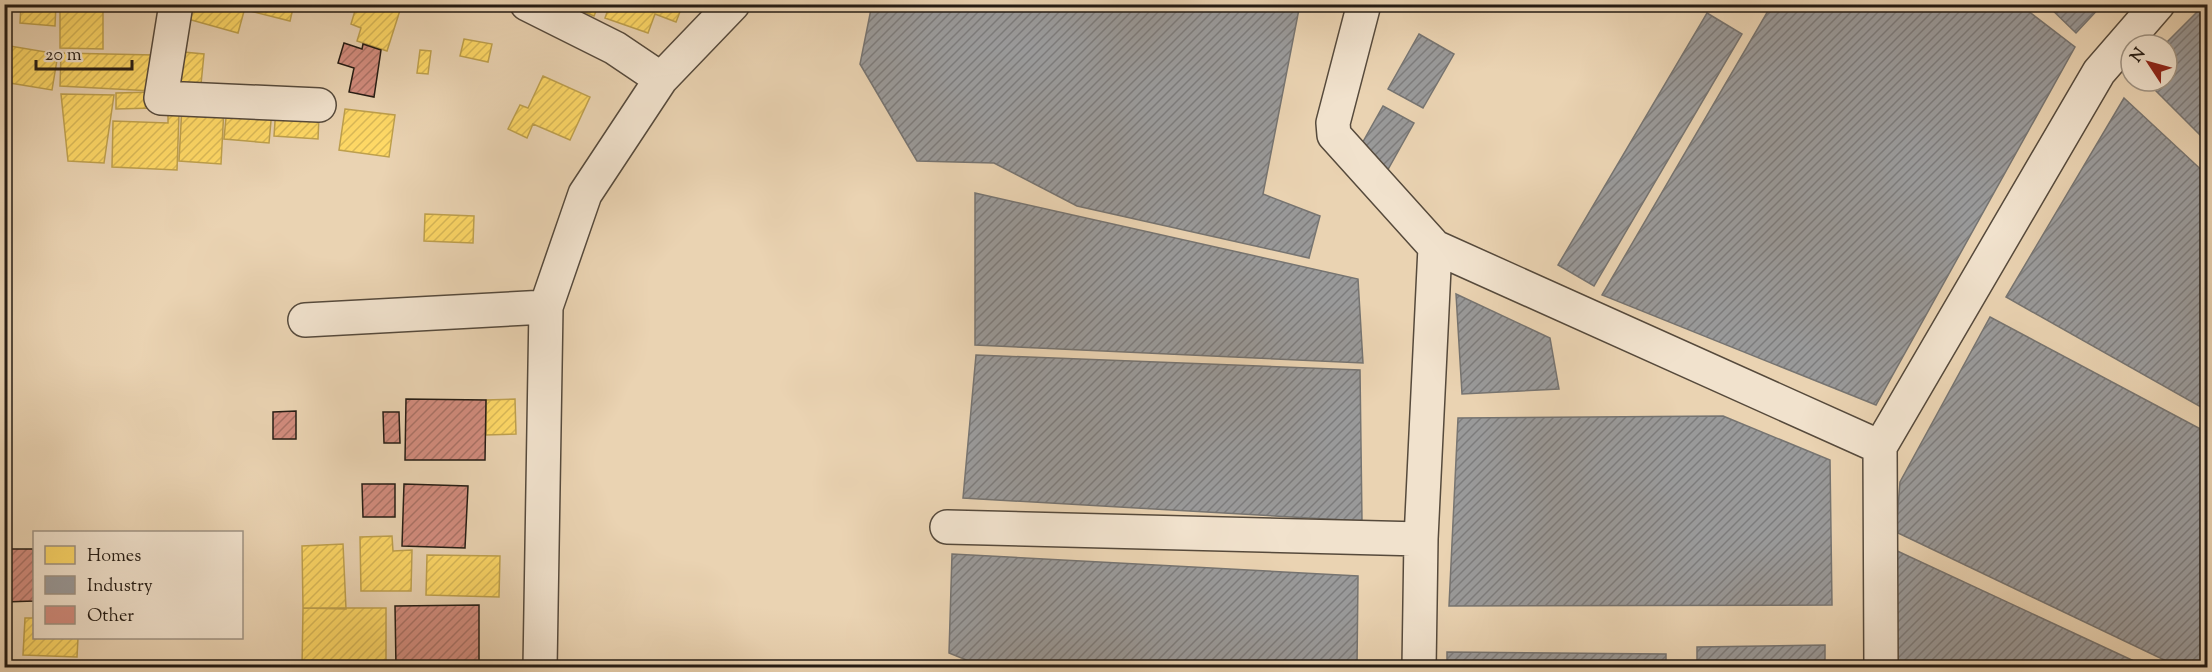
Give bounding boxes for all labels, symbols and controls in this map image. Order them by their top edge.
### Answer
scale bar [36,33,132,71]
north arrow [2119,33,2179,93]
text: 20 m [45,43,82,69]
text: N [2126,44,2152,68]
legend [33,531,243,639]
text: Homes [87,544,141,570]
text: Industry [87,574,153,600]
text: Other [87,604,134,630]

